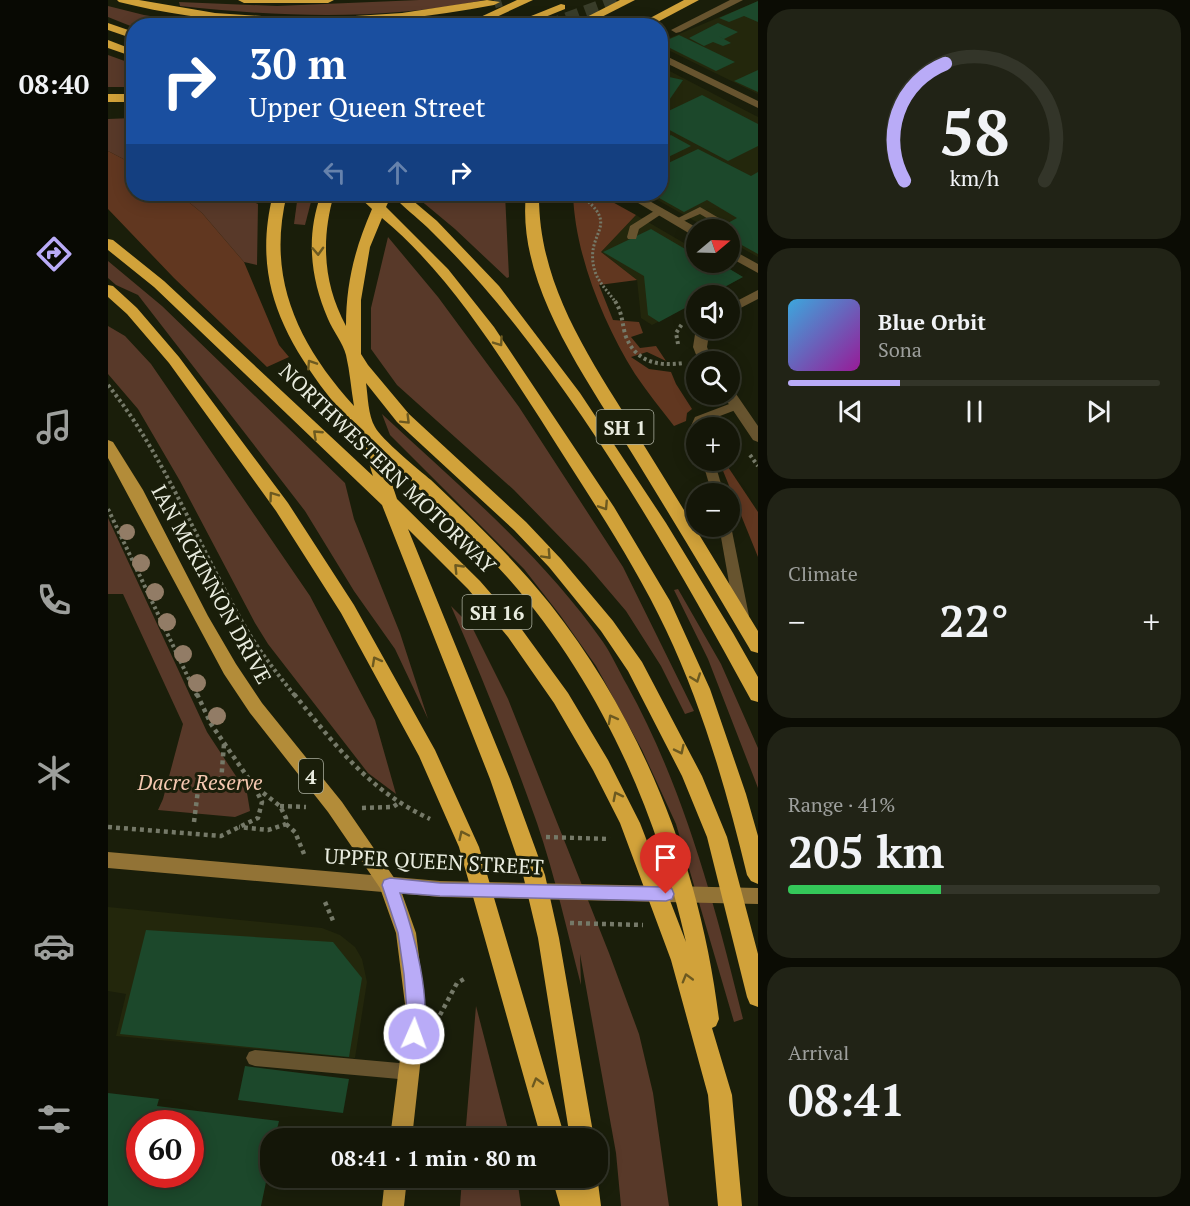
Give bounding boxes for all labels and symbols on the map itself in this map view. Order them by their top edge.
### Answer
north arrow [686,219,740,273]
one-way arrow [312,246,324,255]
one-way arrow [492,336,503,347]
street label: NORTHWESTERN MOTORWAY [274,357,503,579]
one-way arrow [307,360,318,371]
road number: SH 1 [596,410,654,444]
one-way arrow [398,413,409,424]
one-way arrow [313,430,323,441]
street label: IAN MCKINNON DRIVE [145,479,279,689]
one-way arrow [269,491,280,502]
one-way arrow [597,500,608,511]
one-way arrow [540,548,551,558]
one-way arrow [454,565,465,575]
road number: SH 16 [462,595,532,629]
one-way arrow [372,657,383,667]
one-way arrow [688,672,701,683]
one-way arrow [608,714,619,725]
one-way arrow [672,743,684,754]
road number: 4 [299,759,323,793]
park label: Dacre Reserve [136,768,263,796]
one-way arrow [612,792,624,803]
one-way arrow [459,831,471,842]
pin [640,832,691,894]
street label: UPPER QUEEN STREET [324,841,544,881]
one-way arrow [682,973,694,984]
position arrow [382,1002,446,1066]
one-way arrow [532,1077,544,1088]
speed limit sign: 60 [126,1110,204,1188]

